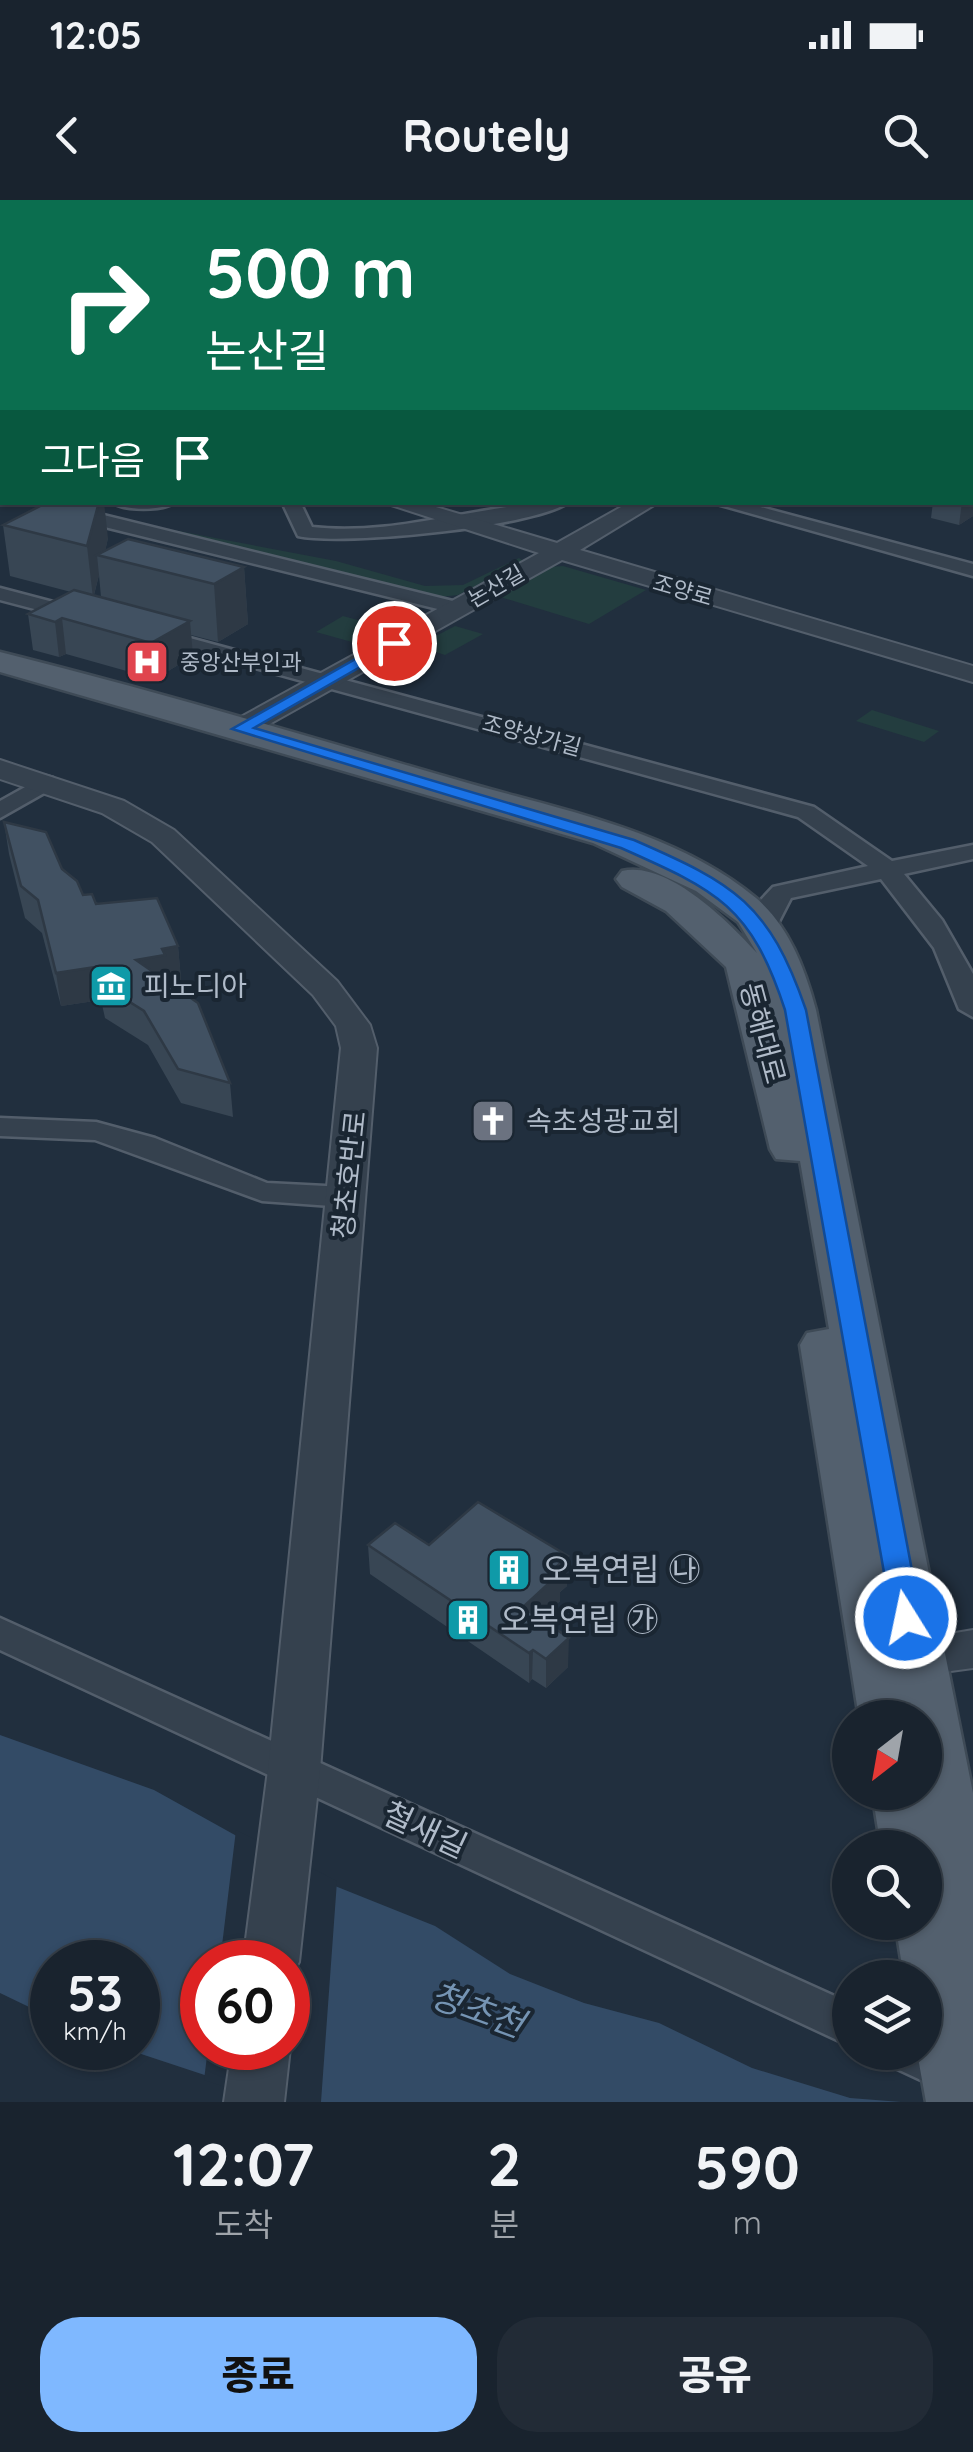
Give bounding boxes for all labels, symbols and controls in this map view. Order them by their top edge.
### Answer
text: 12:05 [50,11,142,59]
text: Routely [403,107,570,163]
icon: back [40,108,95,163]
icon: search [878,108,933,163]
text: 500 m [205,228,415,316]
icon: right [40,240,170,370]
text: 논산길 [205,322,329,378]
icon: arrive [165,430,220,485]
text: 그다음 [40,436,145,484]
street label: 논산길 [463,559,529,613]
street label: 조양로 [650,568,716,612]
pin [352,601,437,686]
icon: arrive [367,616,422,671]
hospital icon: 중앙산부인과 [124,639,170,685]
place label: 중앙산부인과 [180,648,301,676]
street label: 조양상가길 [479,708,585,762]
museum icon: 피노디아 [88,963,134,1009]
place label: 피노디아 [144,968,247,1003]
street label: 동해대로 [733,979,794,1087]
church icon: 속초성광교회 [470,1098,516,1144]
place label: 속초성광교회 [526,1103,681,1138]
street label: 청초호반로 [324,1109,373,1241]
building icon: 오복연립 ㉯ [486,1547,532,1593]
place label: 오복연립 ㉯ [542,1549,701,1589]
position arrow [854,1566,958,1670]
building icon: 오복연립 ㉮ [445,1597,491,1643]
place label: 오복연립 ㉮ [500,1599,659,1639]
north arrow [832,1700,942,1810]
map controls [832,1700,942,2070]
street label: 철새길 [377,1792,474,1866]
button: search [832,1830,942,1940]
speed limit sign: 60 [180,1940,310,2070]
button: layers [832,1960,942,2070]
text: 53 [67,1961,123,2024]
water label: 청초천 [424,1972,534,2048]
text: km/h [63,2015,127,2046]
text: 12:07 [173,2126,314,2201]
text: 2 [487,2126,521,2201]
text: 590 [694,2129,800,2204]
text: m [733,2202,762,2242]
text: 도착 [214,2204,273,2244]
text: 분 [490,2204,519,2244]
button: 종료 [40,2317,477,2432]
button: 공유 [497,2317,933,2432]

